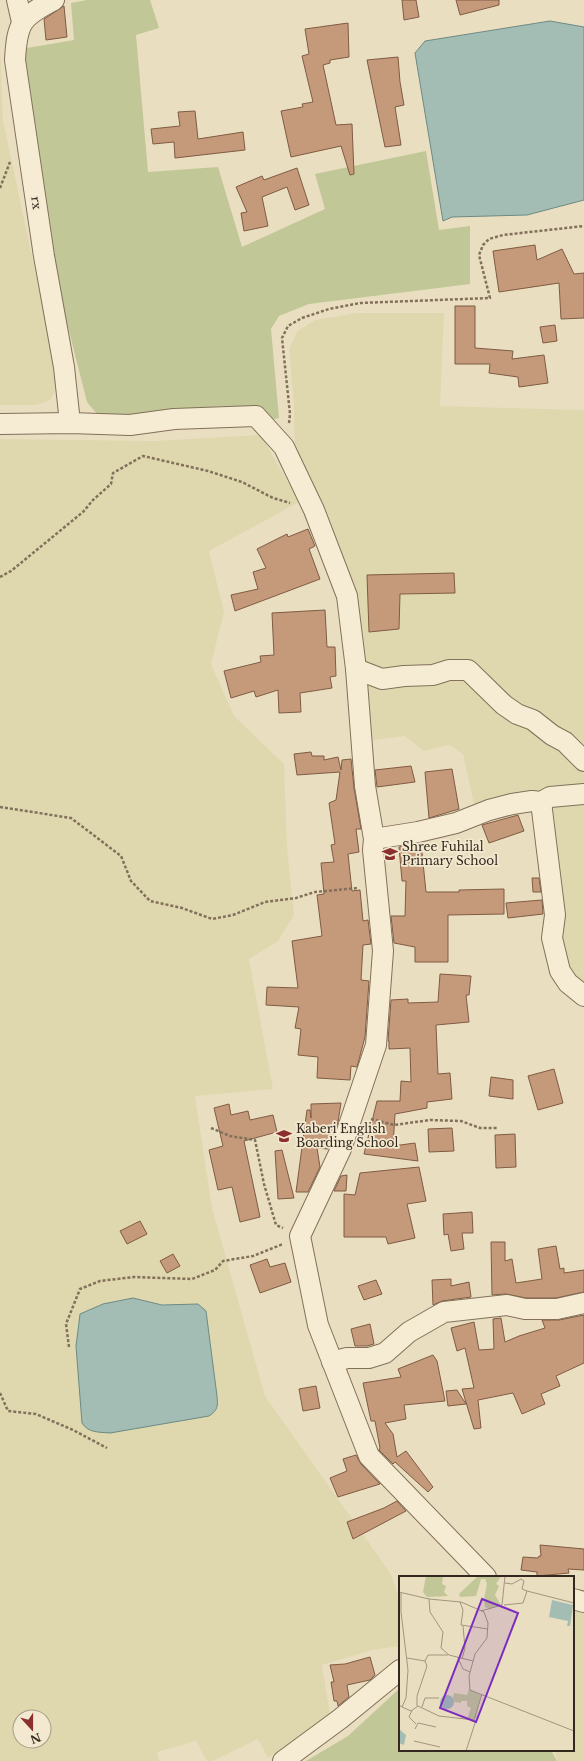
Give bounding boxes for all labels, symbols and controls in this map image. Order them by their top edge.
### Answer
street label: rx [28,195,45,211]
place label: Shree Fuhilal Primary School [402,839,498,868]
school or university icon: Shree Fuhilal Primary School [381,845,399,863]
place label: Kaberi English Boarding School [296,1121,398,1150]
school or university icon: Kaberi English Boarding School [275,1127,293,1145]
inset map [399,1576,574,1751]
north arrow [12,1709,52,1749]
text: N [28,1730,43,1747]

